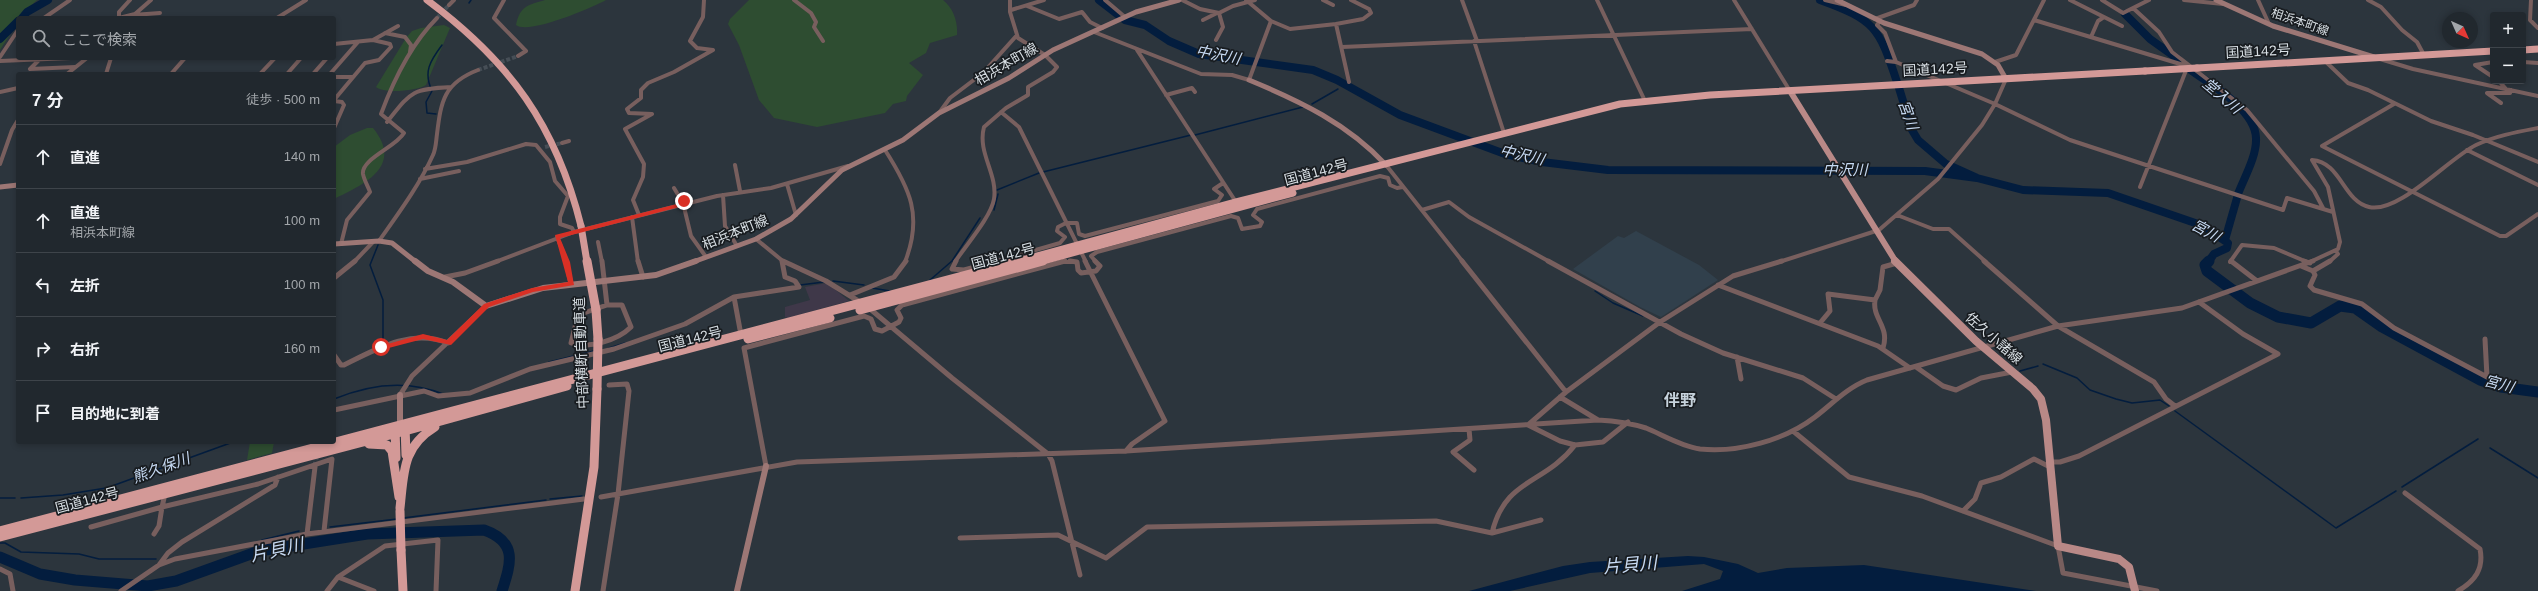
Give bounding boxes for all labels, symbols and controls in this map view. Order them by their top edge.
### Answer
street label: 相浜本町線 [2269,6,2331,38]
north arrow [2442,12,2478,48]
map controls [2490,12,2526,84]
button: + [2490,12,2526,48]
search box [16,16,336,60]
icon: search [30,27,52,49]
text: ここで検索 [62,31,137,48]
street label: 相浜本町線 [972,40,1040,88]
street label: 国道142号 [2225,41,2291,61]
water label: 中沢川 [1194,42,1244,68]
button: − [2490,48,2526,84]
street label: 国道142号 [1902,59,1968,79]
water label: 堂入川 [2200,75,2247,118]
text: 7 分 [32,91,63,110]
text: 徒歩 · 500 m [246,92,320,107]
water label: 宮川 [1895,98,1922,134]
water label: 中沢川 [1498,141,1548,168]
icon: ahead [32,146,54,168]
text: 直進 [70,149,100,166]
text: 140 m [284,149,320,164]
street label: 国道142号 [1282,156,1350,188]
water label: 中沢川 [1822,161,1869,178]
route end [675,192,693,210]
text: 直進 [70,204,100,221]
icon: ahead [32,210,54,232]
street label: 相浜本町線 [700,211,770,253]
text: 100 m [284,213,320,228]
water label: 宮川 [2189,216,2225,246]
text: 相浜本町線 [70,225,135,240]
street label: 国道142号 [969,240,1037,272]
icon: left [32,274,54,296]
text: 左折 [70,277,100,294]
text: 100 m [284,277,320,292]
street label: 中部横断自動車道 [571,297,591,409]
street label: 佐久小諸線 [1962,309,2026,367]
street label: 国道142号 [656,323,724,355]
icon: right [32,338,54,360]
route start [372,338,390,356]
text: 右折 [70,341,100,358]
text: 160 m [284,341,320,356]
water label: 宮川 [2482,371,2518,396]
district label: 伴野 [1663,391,1696,409]
icon: arrive [32,402,54,424]
text: 目的地に到着 [70,405,160,422]
water label: 熊久保川 [130,449,194,486]
street label: 国道142号 [53,484,121,516]
water label: 片貝川 [249,534,307,565]
water label: 片貝川 [1602,553,1660,577]

